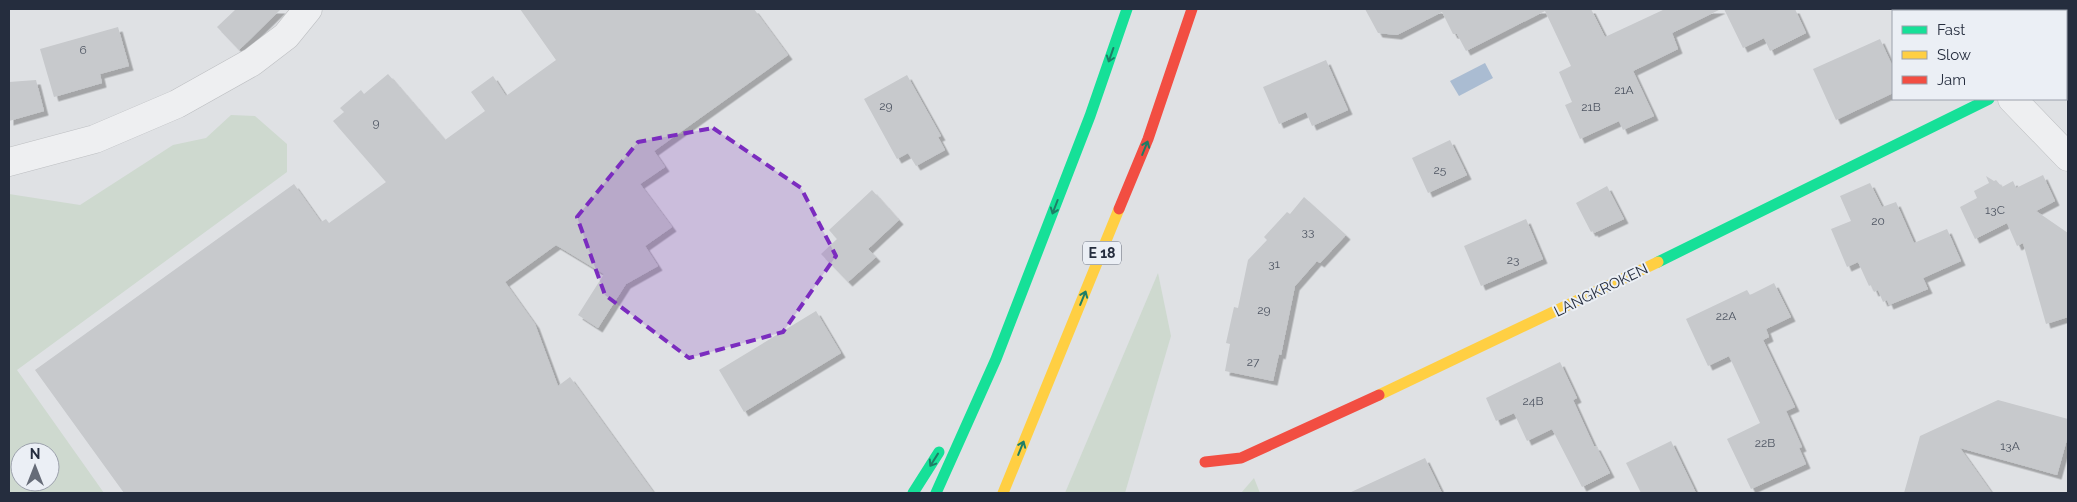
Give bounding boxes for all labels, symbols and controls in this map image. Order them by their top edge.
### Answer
legend [1892,10,2067,100]
text: Fast [1937,21,1965,39]
house number: 6 [79,43,87,57]
text: Slow [1937,46,1971,64]
one-way arrow [1106,47,1115,62]
text: Jam [1937,71,1966,89]
house number: 21A [1614,83,1634,97]
house number: 29 [879,99,893,113]
house number: 21B [1581,100,1601,114]
house number: 9 [372,116,380,130]
one-way arrow [1141,140,1150,156]
house number: 25 [1434,163,1447,177]
one-way arrow [1050,199,1059,214]
house number: 13C [1985,203,2005,217]
house number: 20 [1871,214,1885,228]
house number: 33 [1302,225,1314,239]
road number: E 18 [1083,242,1121,264]
house number: 23 [1507,253,1519,267]
house number: 31 [1268,257,1280,271]
street label: LANGKROKEN [1551,259,1651,321]
one-way arrow [1079,291,1088,306]
house number: 29 [1257,303,1271,317]
house number: 22A [1716,309,1736,323]
house number: 27 [1247,355,1260,369]
house number: 24B [1523,394,1543,408]
house number: 22B [1755,436,1775,450]
house number: 13A [2000,439,2020,453]
one-way arrow [1017,441,1027,456]
north arrow [10,442,60,492]
text: N [30,446,40,462]
one-way arrow [928,453,939,467]

